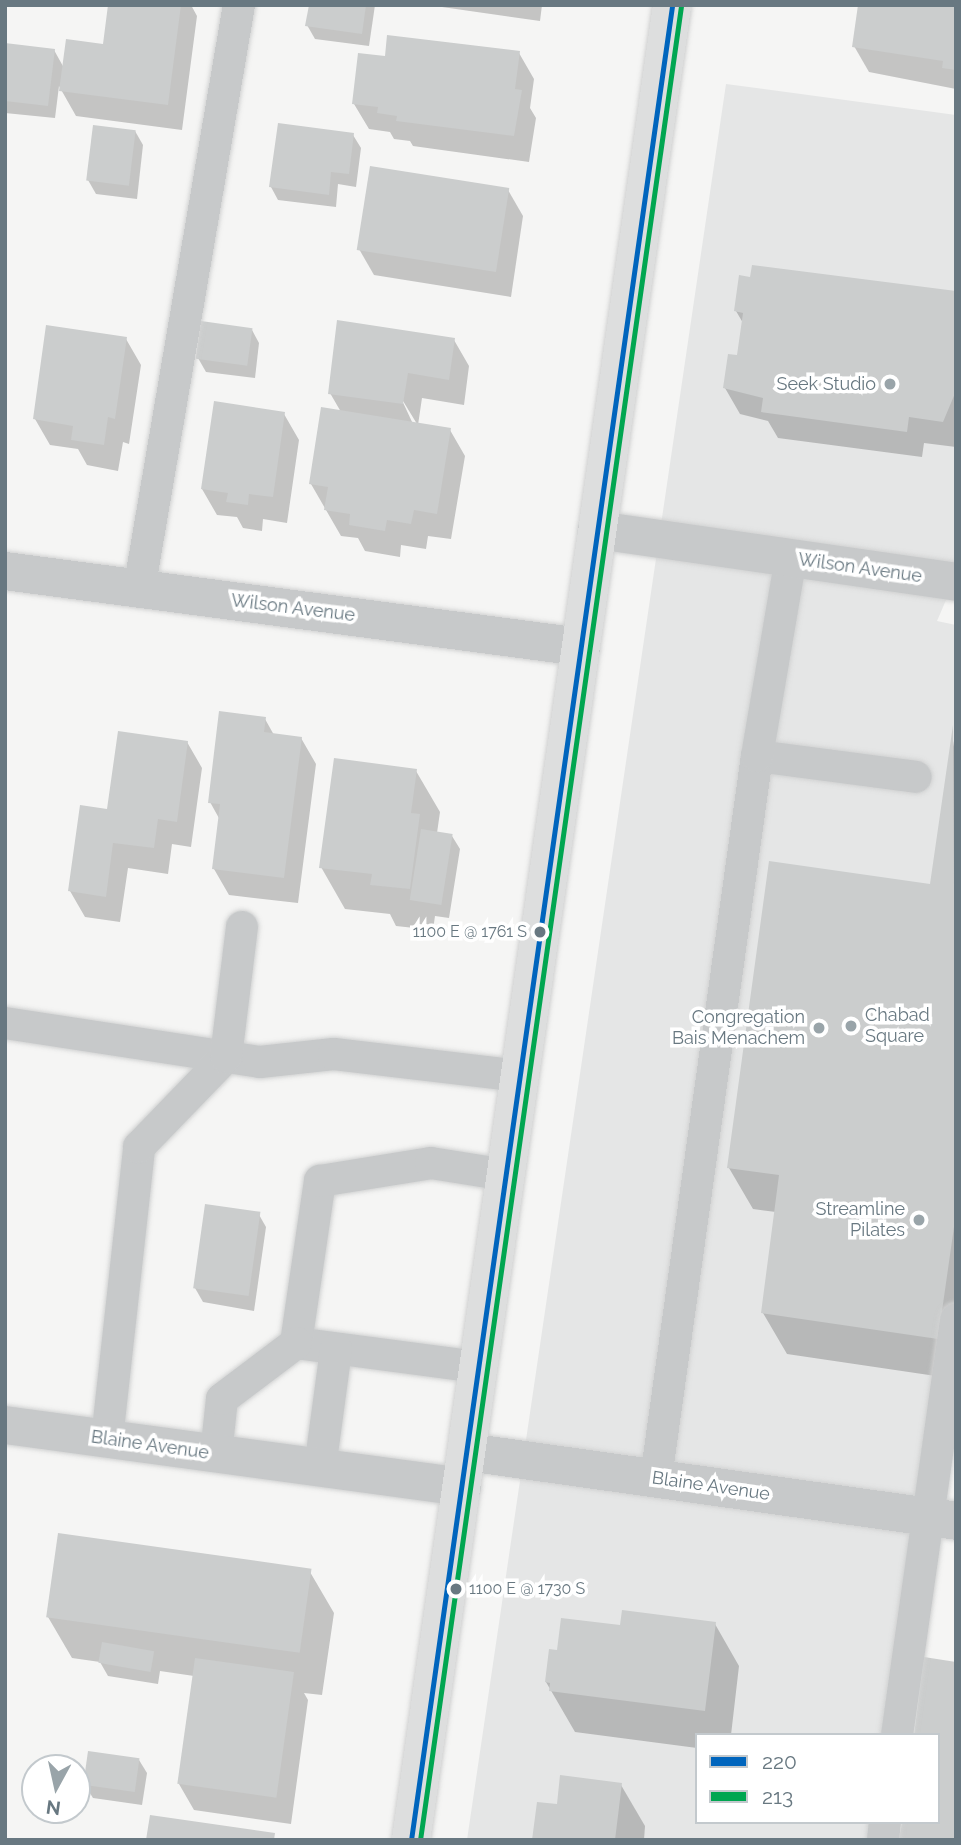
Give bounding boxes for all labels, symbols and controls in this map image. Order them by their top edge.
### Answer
place label: Seek Studio [776,373,876,395]
marker: Seek Studio [882,376,898,392]
street label: Wilson Avenue [796,549,924,587]
street label: Wilson Avenue [230,590,356,626]
place label: 1100 E @ 1761 S [413,922,527,942]
marker: 1100 E @ 1761 S [533,925,547,939]
place label: Chabad Square [865,1005,930,1048]
place label: Congregation Bais Menachem [672,1007,805,1050]
marker: Chabad Square [843,1018,859,1034]
marker: Congregation Bais Menachem [811,1020,827,1036]
place label: Streamline Pilates [815,1199,905,1242]
marker: Streamline Pilates [911,1212,927,1228]
street label: Blaine Avenue [89,1426,211,1464]
street label: Blaine Avenue [650,1467,772,1505]
place label: 1100 E @ 1730 S [469,1579,585,1599]
marker: 1100 E @ 1730 S [449,1582,463,1596]
legend [695,1733,940,1824]
text: 220 [762,1749,797,1774]
north arrow [21,1754,91,1824]
text: 213 [762,1784,793,1809]
text: N [45,1796,62,1820]

